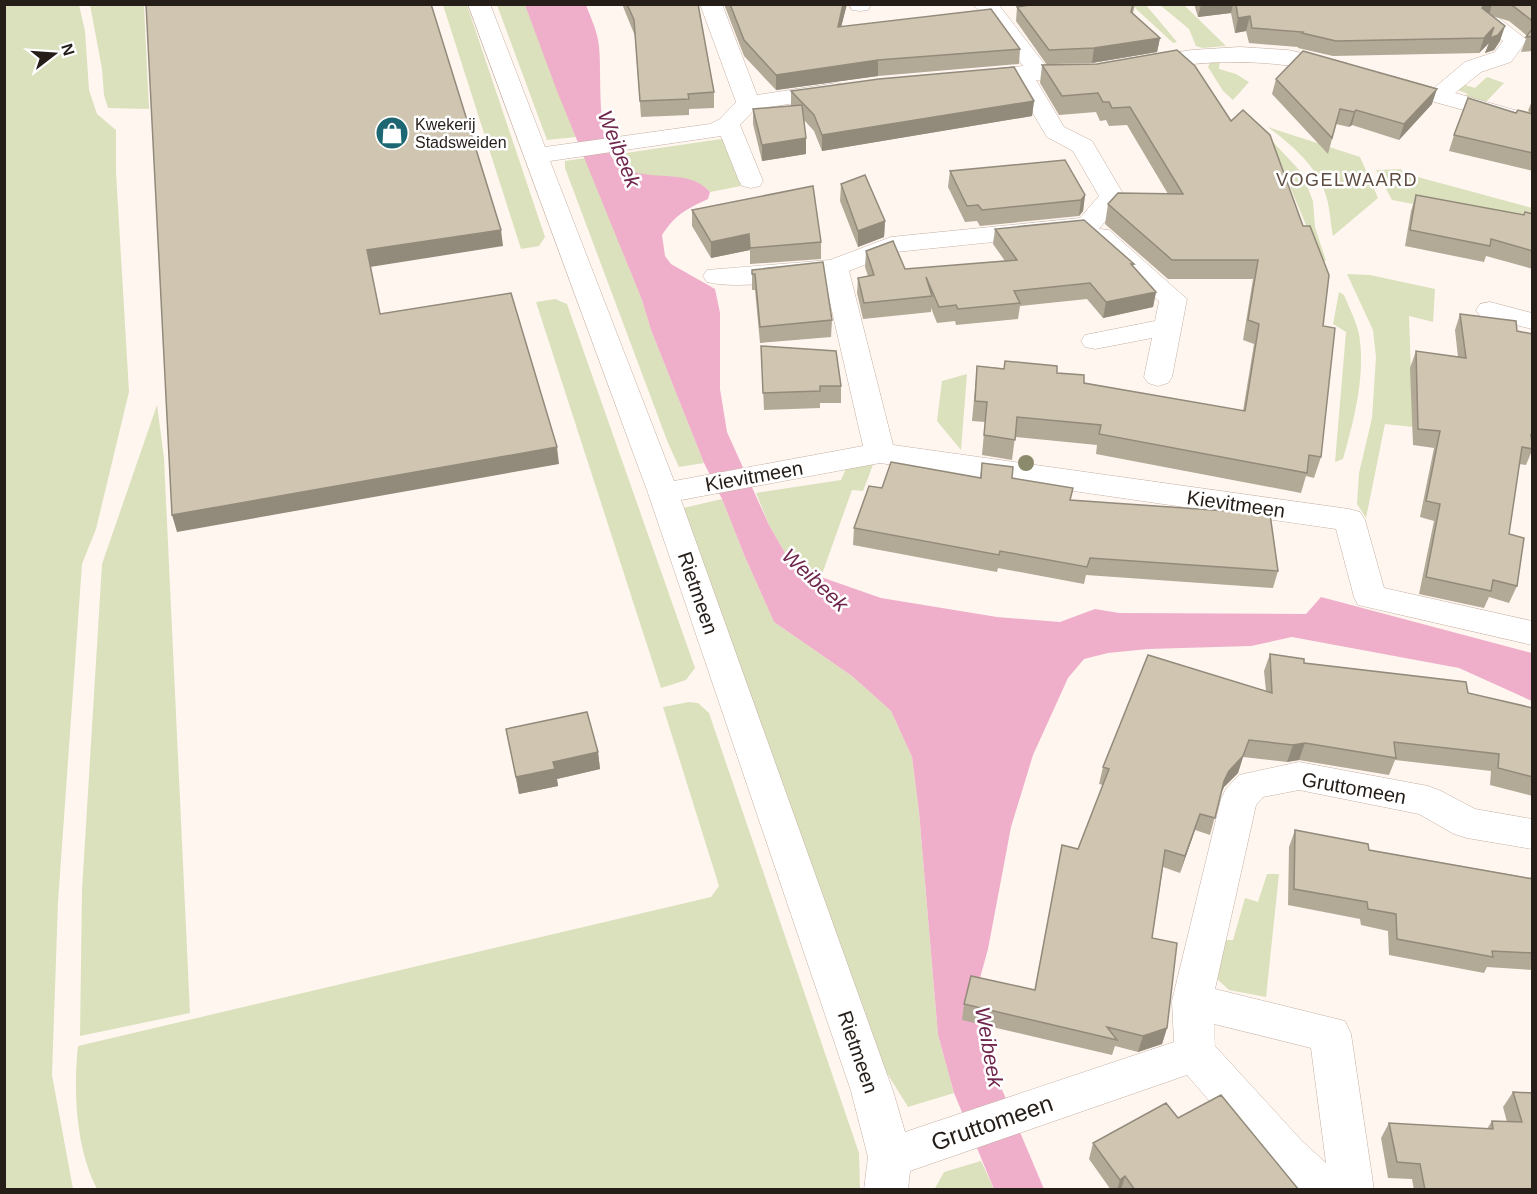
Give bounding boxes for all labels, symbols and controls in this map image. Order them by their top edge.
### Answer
north arrow [24,24,84,84]
text: N [58,42,78,58]
water label: Weibeek [594,107,646,192]
shop icon: Kwekerij Stadsweiden [374,115,410,151]
place label: Kwekerij Stadsweiden [415,116,507,151]
district label: VOGELWAARD [1276,170,1418,190]
street label: Kievitmeen [703,457,805,495]
street label: Kievitmeen [1185,486,1287,522]
water label: Weibeek [778,543,854,617]
street label: Rietmeen [674,549,722,637]
street label: Gruttomeen [1300,768,1408,808]
water label: Weibeek [971,1005,1008,1090]
street label: Rietmeen [834,1008,882,1096]
street label: Gruttomeen [928,1089,1056,1156]

